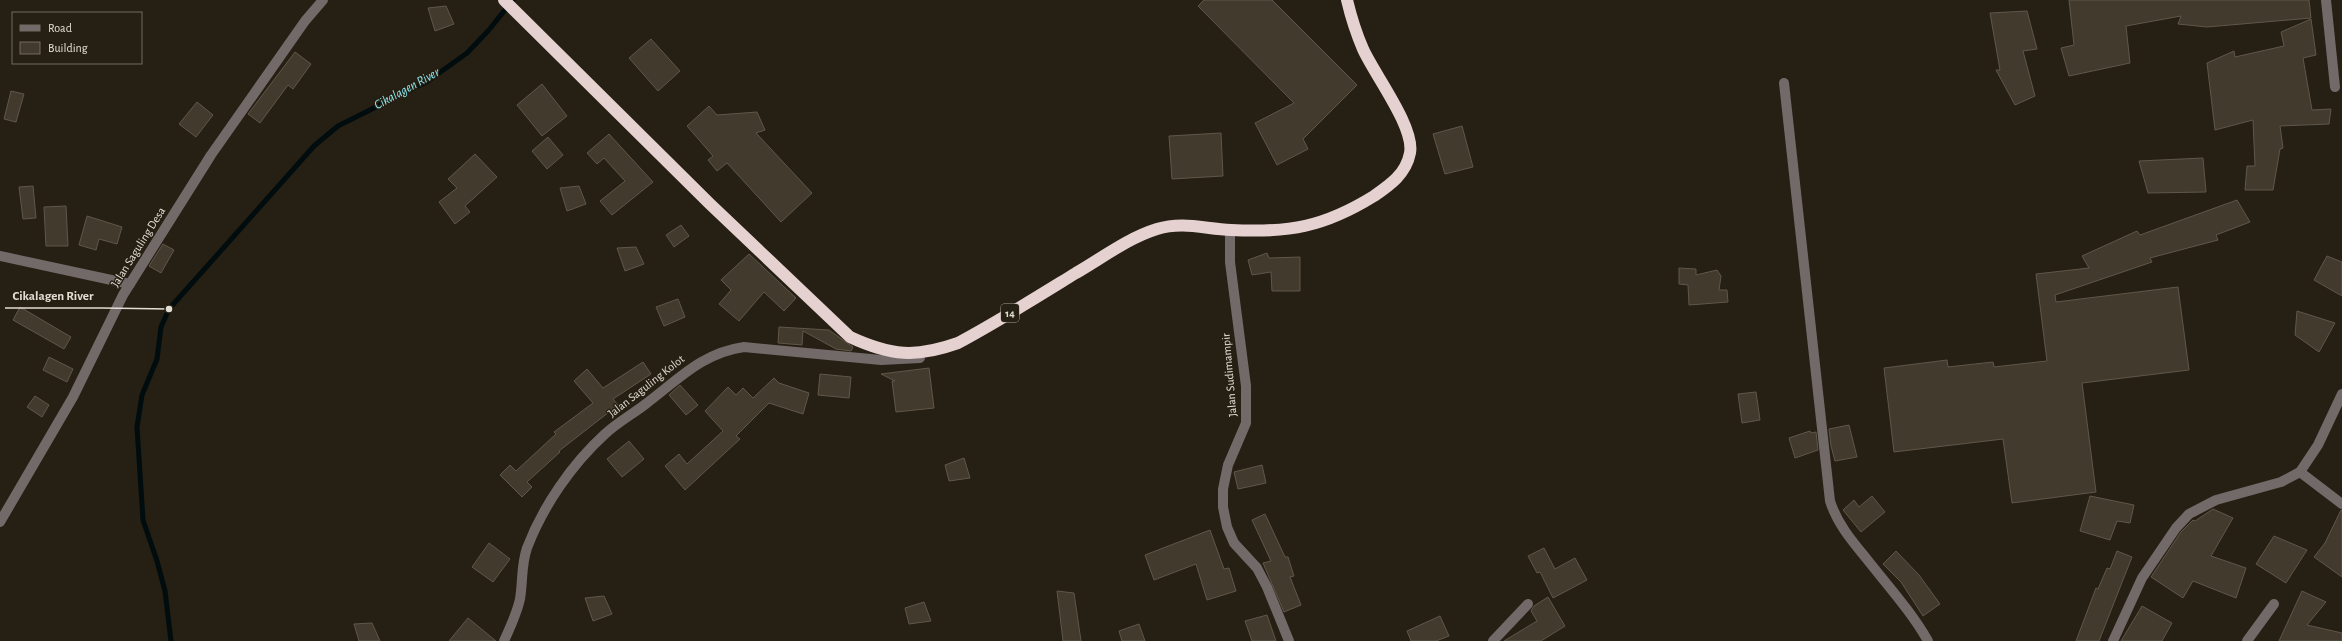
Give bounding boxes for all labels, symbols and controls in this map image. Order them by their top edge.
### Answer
legend [12,12,142,64]
text: Road [48,22,72,34]
text: Building [48,42,88,54]
water label: Cikalagen River [372,65,442,112]
street label: Jalan Saguling Desa [109,205,168,289]
callout: Cikalagen River [5,283,102,308]
text: Cikalagen River [12,290,94,303]
road number: 14 [1001,304,1019,322]
street label: Jalan Sudimampir [1219,333,1239,417]
street label: Jalan Saguling Kolot [606,352,687,419]

